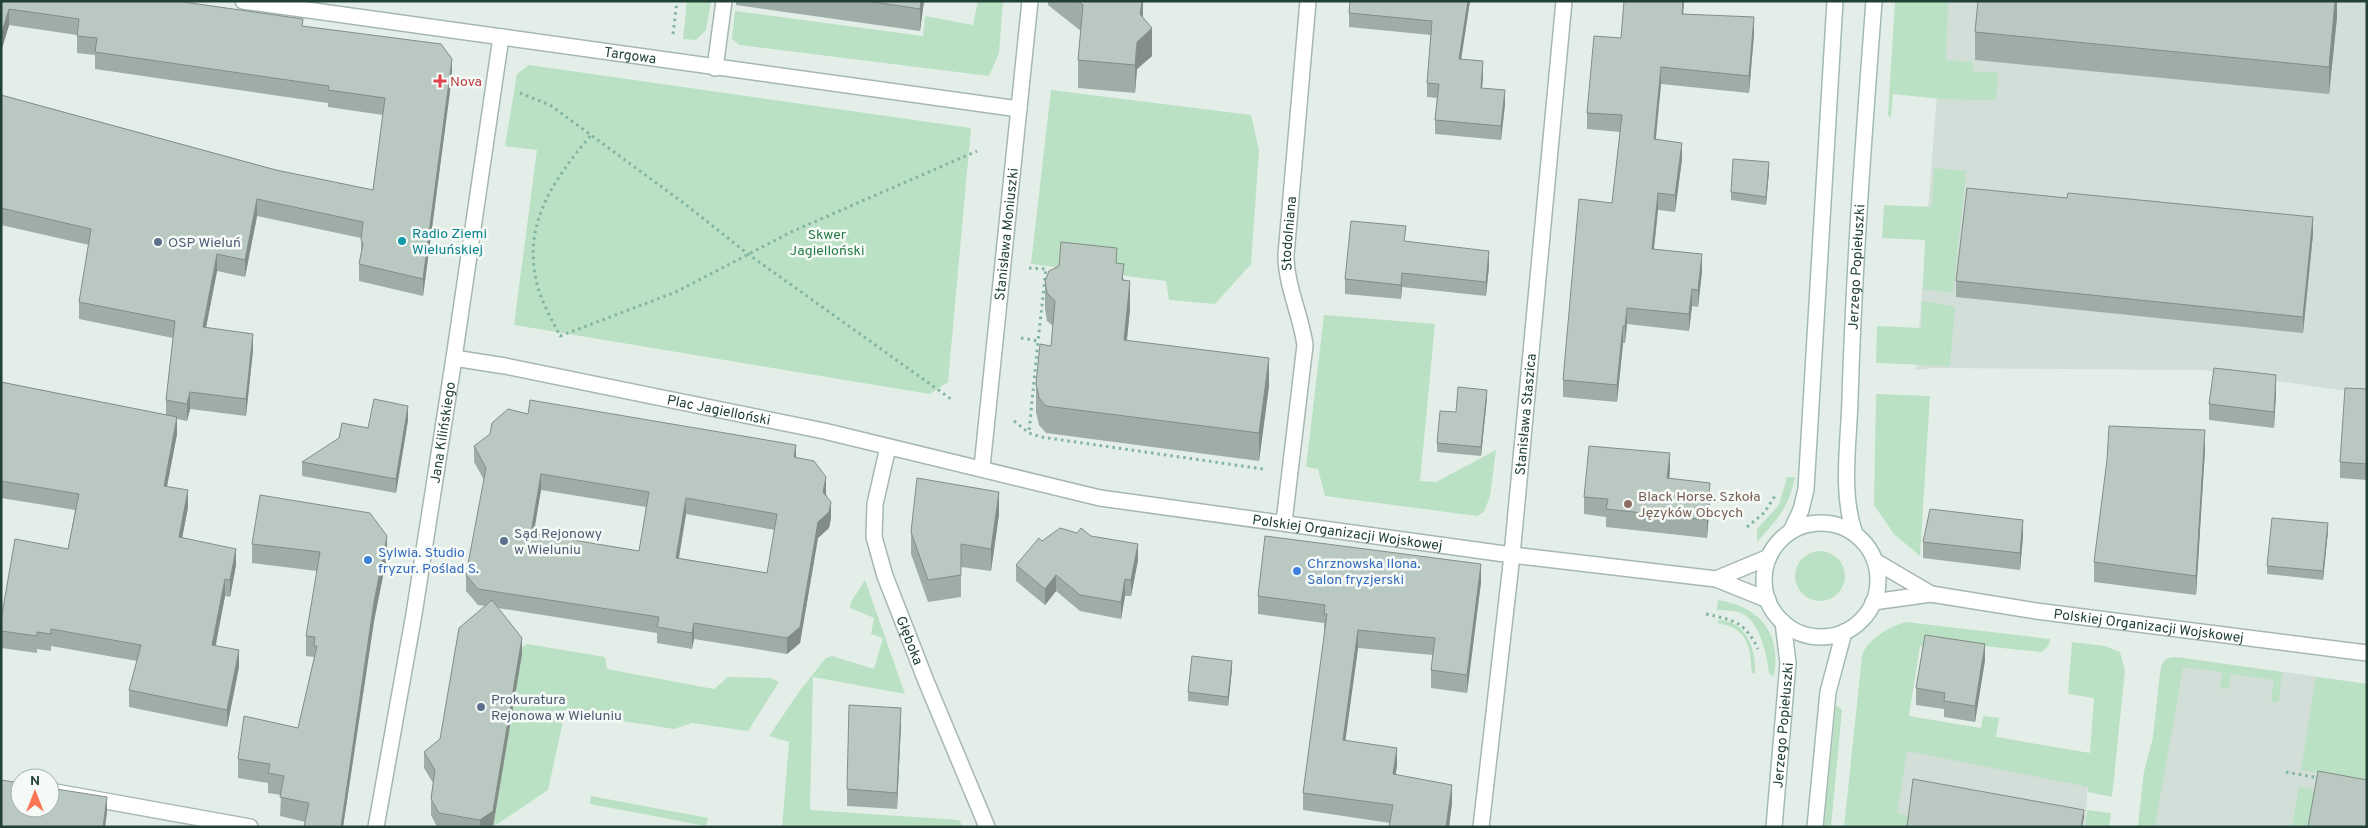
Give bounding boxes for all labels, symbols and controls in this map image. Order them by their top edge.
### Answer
street label: Targowa [603,44,657,68]
place label: Nova [450,74,482,91]
marker: Nova [434,75,446,87]
street label: Stanisława Moniuszki [992,167,1023,302]
street label: Stodolniana [1279,196,1301,272]
street label: Jerzego Popiełuszki [1846,204,1869,331]
place label: Radio Ziemi Wieluńskiej [412,226,487,259]
park label: Skwer Jagielloński [790,227,864,260]
place label: OSP Wieluń [168,235,241,252]
marker: Radio Ziemi Wieluńskiej [396,235,408,247]
marker: OSP Wieluń [152,236,164,248]
street label: Stanisława Staszica [1513,353,1541,476]
street label: Jana Kilińskiego [428,381,460,485]
street label: Plac Jagielloński [665,392,772,430]
place label: Black Horse. Szkoła Języków Obcych [1638,489,1761,522]
marker: Black Horse. Szkoła Języków Obcych [1622,498,1634,510]
street label: Polskiej Organizacji Wojskowej [1251,512,1443,555]
place label: Sąd Rejonowy w Wieluniu [514,526,602,559]
marker: Sąd Rejonowy w Wieluniu [498,535,510,547]
place label: Sylwia. Studio fryzur. Poślad S. [378,545,479,578]
marker: Sylwia. Studio fryzur. Poślad S. [362,554,374,566]
place label: Chrznowska Ilona. Salon fryzjerski [1307,556,1420,589]
marker: Chrznowska Ilona. Salon fryzjerski [1291,565,1303,577]
street label: Polskiej Organizacji Wojskowej [2052,606,2245,647]
street label: Głęboka [891,614,926,668]
street label: Jerzego Popiełuszki [1770,662,1798,789]
place label: Prokuratura Rejonowa w Wieluniu [491,692,622,725]
marker: Prokuratura Rejonowa w Wieluniu [475,701,487,713]
north arrow [10,768,60,818]
text: N [30,773,40,790]

